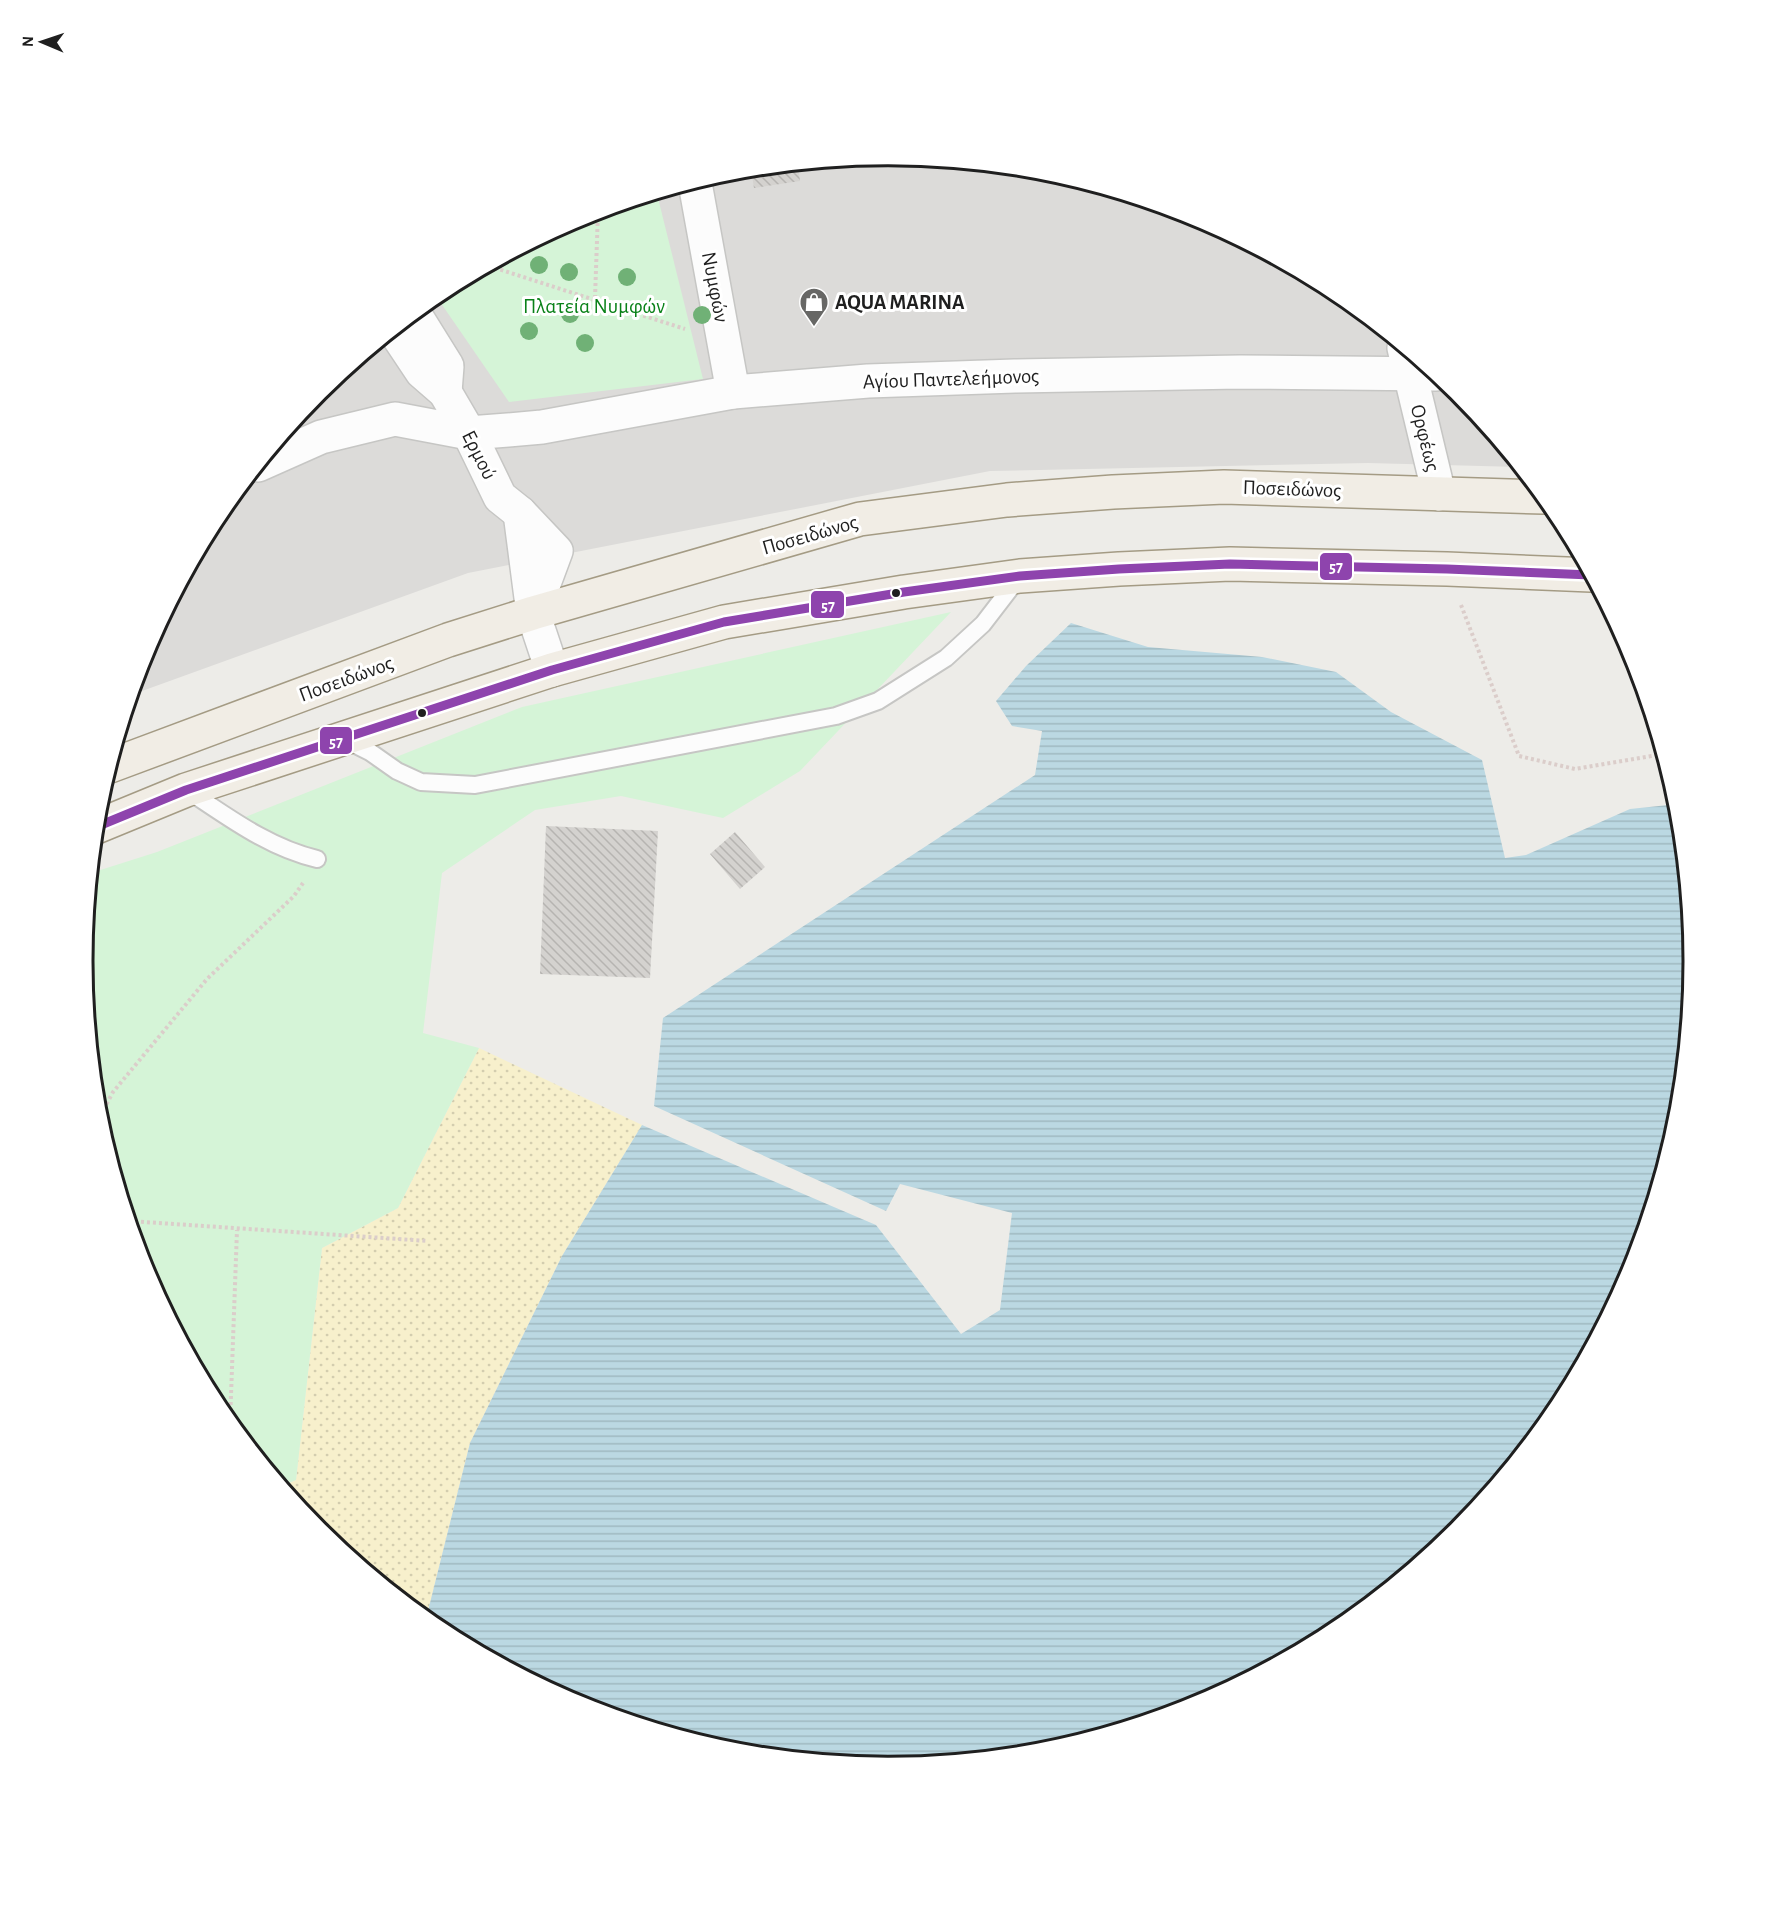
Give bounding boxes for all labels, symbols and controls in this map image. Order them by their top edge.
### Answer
north arrow [12,12,72,72]
text: N [20,36,36,47]
street label: Νυμφών [698,250,732,324]
shop icon: AQUA MARINA [798,286,830,328]
place label: AQUA MARINA [835,292,965,314]
park label: Πλατεία Νυμφών [523,296,665,317]
street label: Αγίου Παντελεήμονος [862,365,1040,393]
street label: Ορφέως [1407,402,1443,474]
street label: Ερμού [458,427,500,483]
street label: Ποσειδώνος [1242,477,1342,501]
street label: Ποσειδώνος [760,511,860,559]
line badge: 57 [1319,552,1353,581]
text: 57 [1329,559,1343,575]
unlabelled marker [890,587,902,599]
line badge: 57 [810,590,845,619]
text: 57 [821,598,835,614]
street label: Ποσειδώνος [296,652,396,706]
unlabelled marker [416,707,428,719]
line badge: 57 [319,726,353,755]
text: 57 [329,734,343,750]

